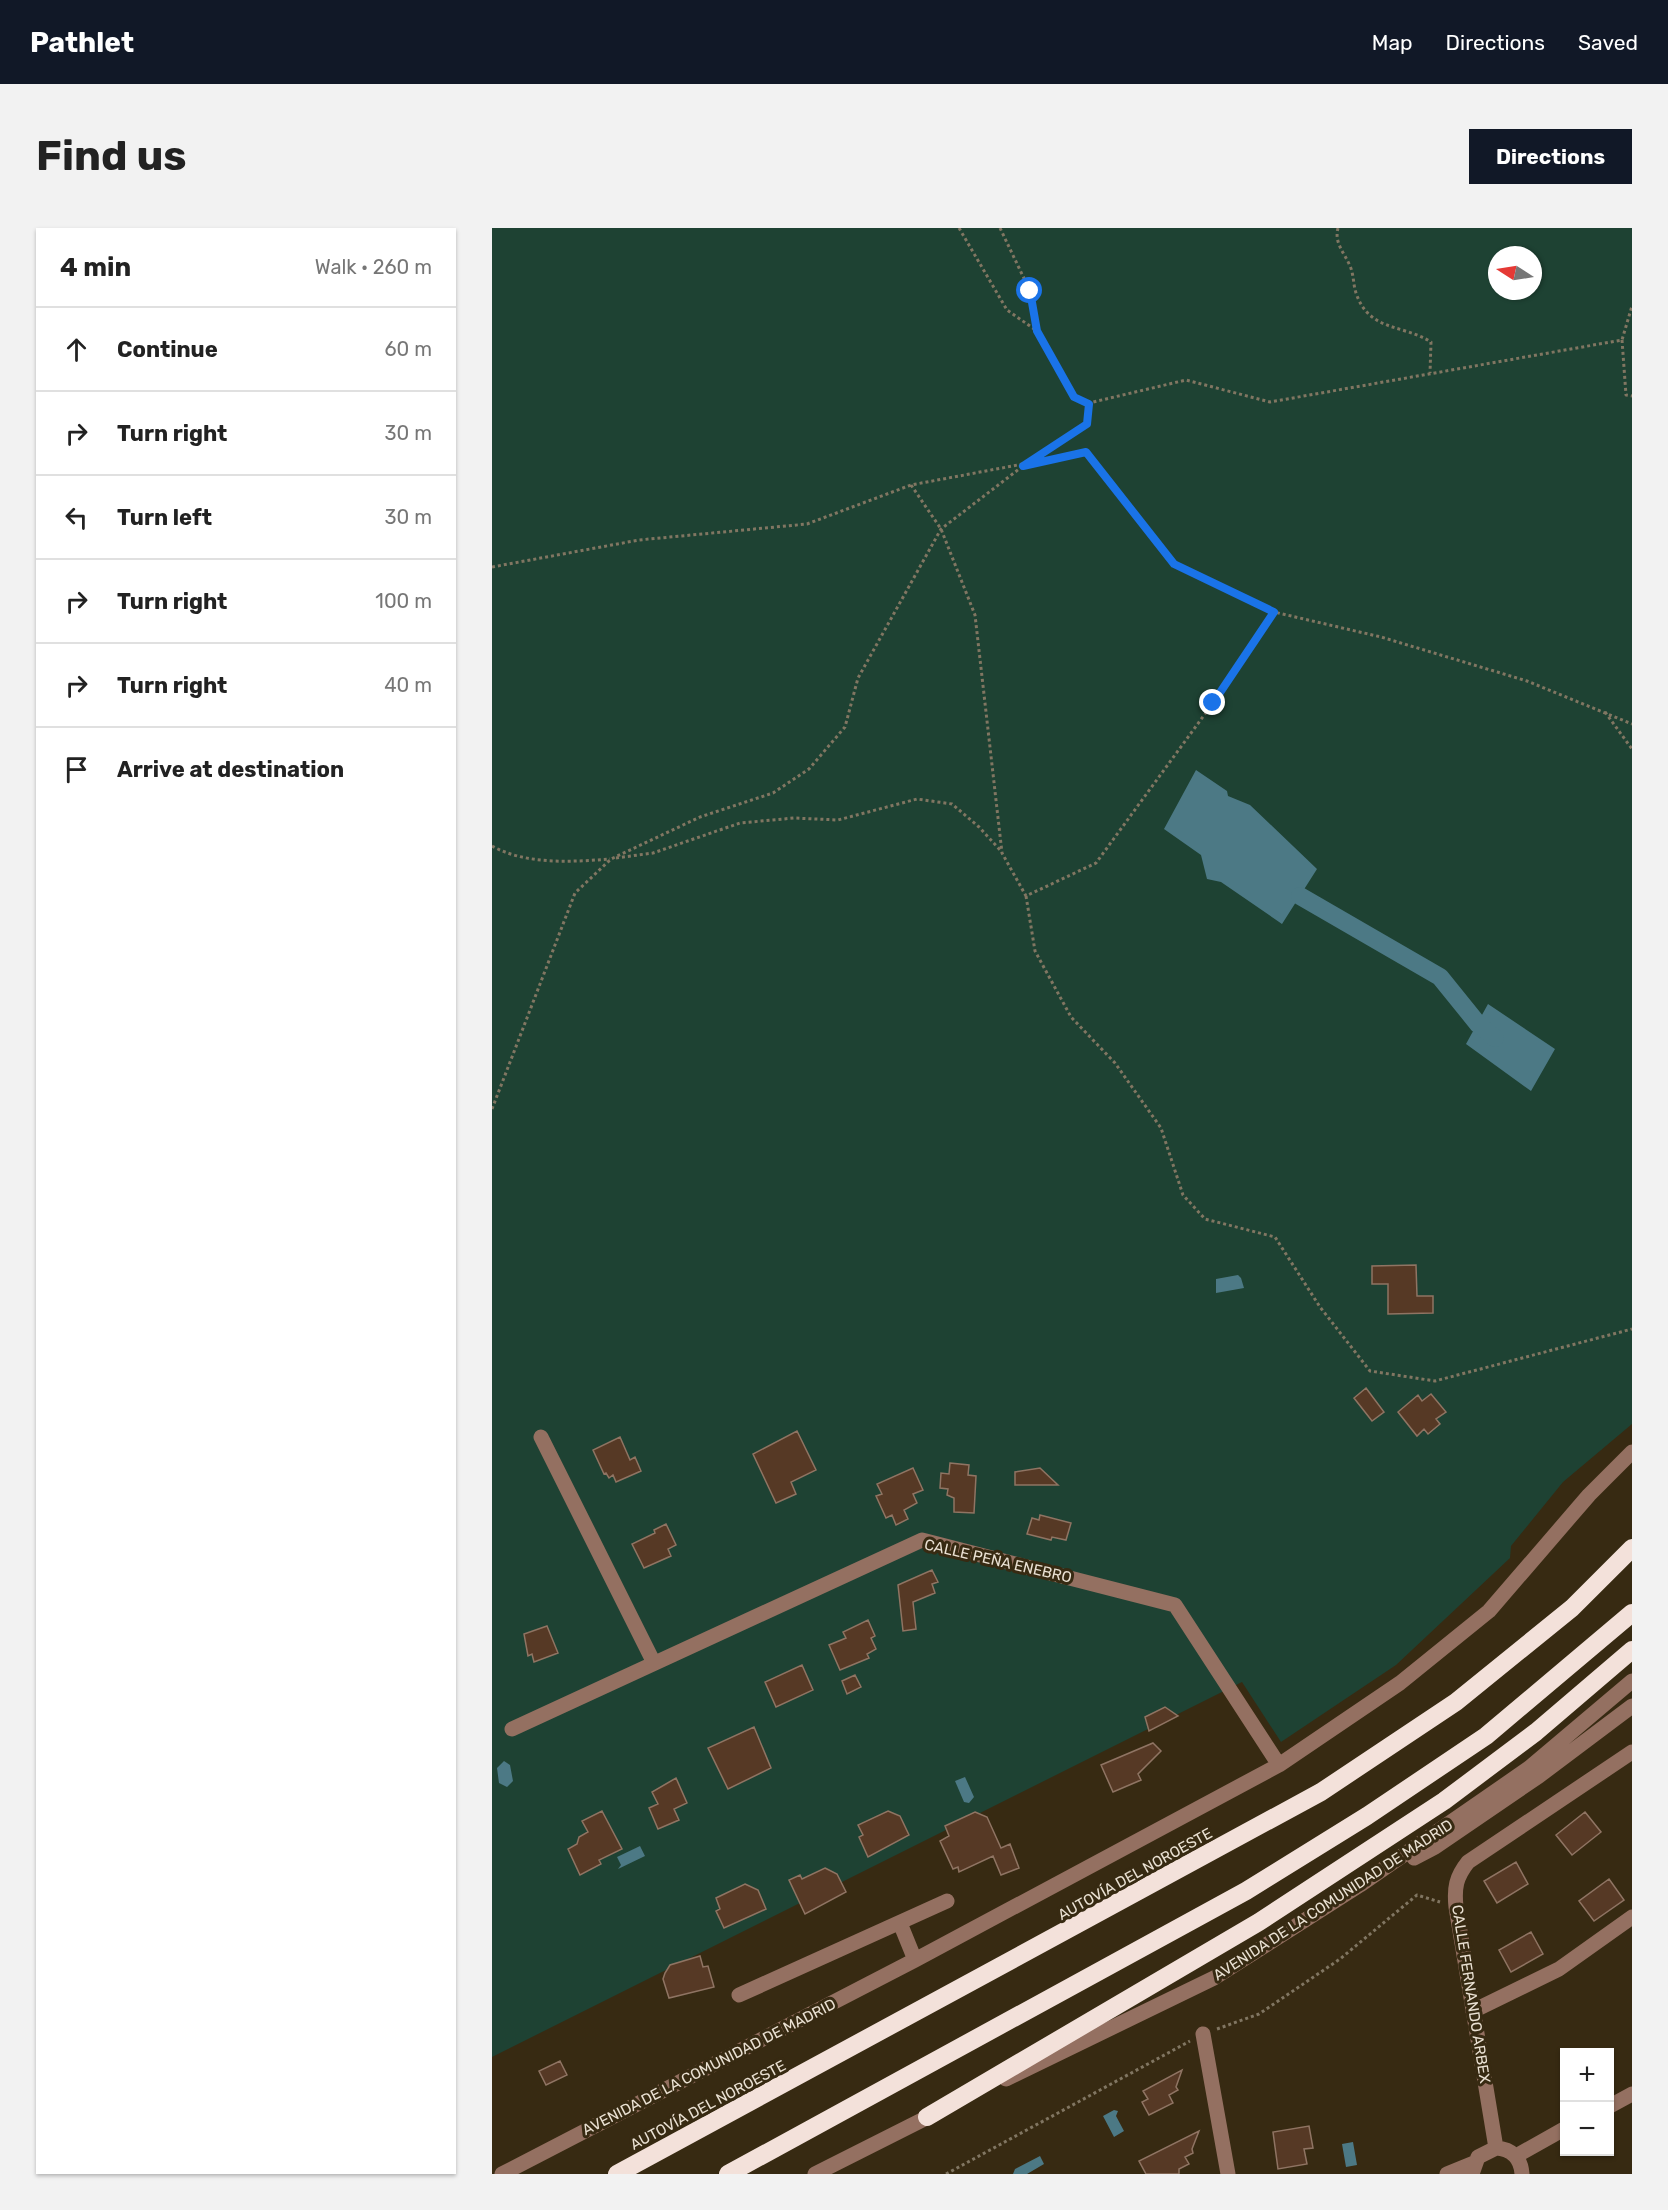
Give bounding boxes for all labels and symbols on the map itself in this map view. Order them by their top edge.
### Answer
north arrow [1488,246,1542,300]
route start [1016,277,1042,303]
route end [1199,689,1225,715]
street label: CALLE PEÑA ENEBRO [923,1535,1073,1587]
street label: AVENIDA DE LA COMUNIDAD DE MADRID [1210,1816,1456,1984]
street label: AUTOVÍA DEL NOROESTE [1055,1824,1215,1924]
street label: CALLE FERNANDO ARBEX [1448,1903,1494,2085]
street label: AVENIDA DE LA COMUNIDAD DE MADRID [579,1995,839,2139]
street label: AUTOVÍA DEL NOROESTE [627,2056,789,2154]

